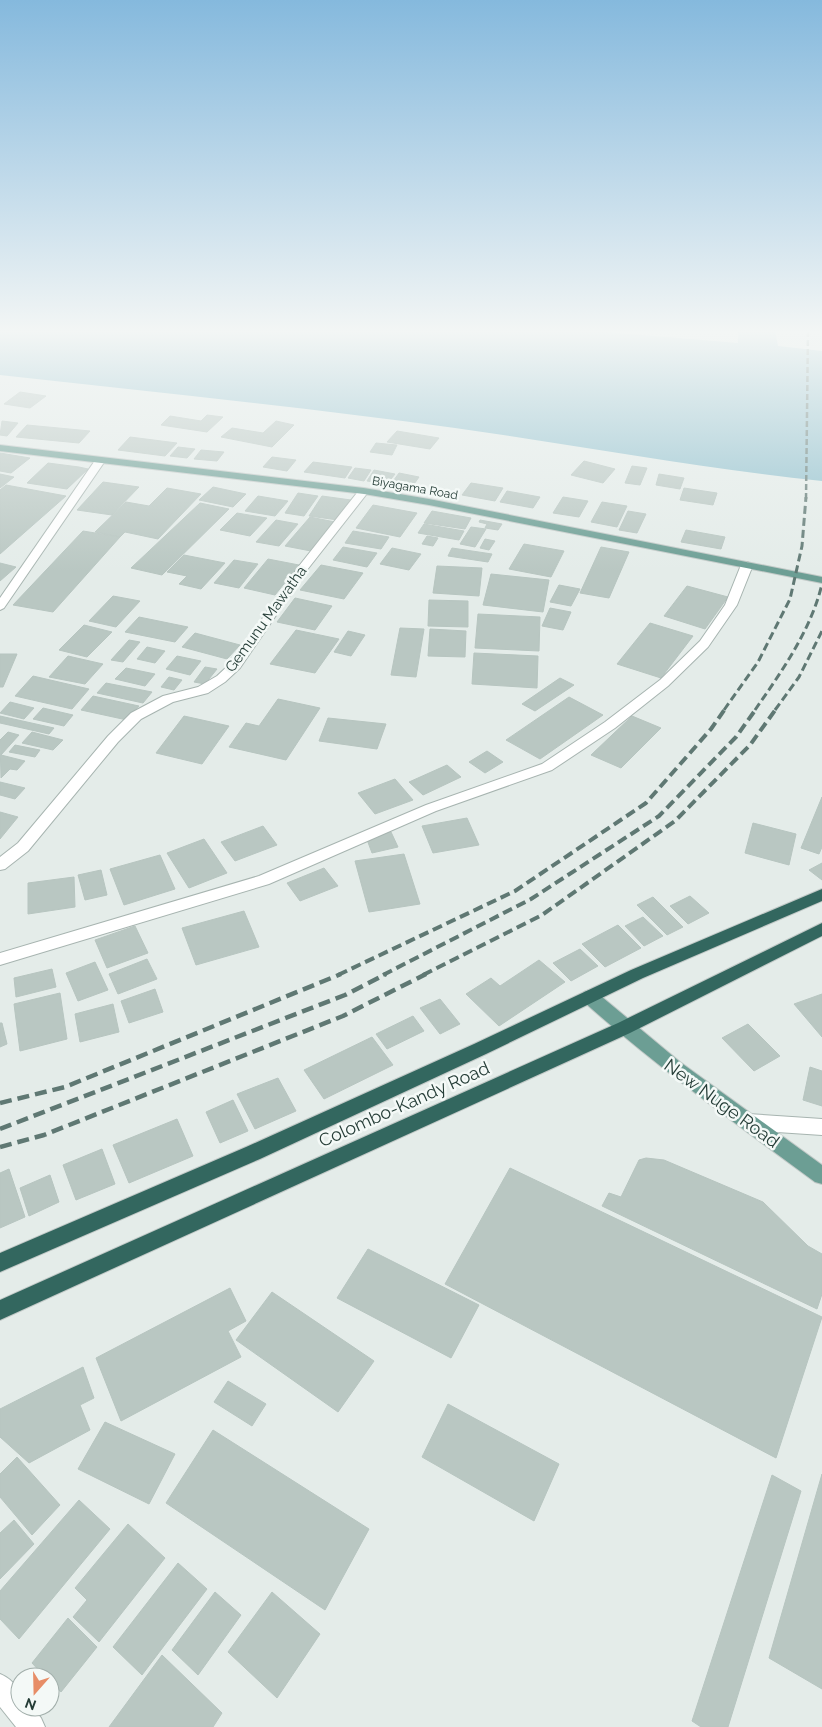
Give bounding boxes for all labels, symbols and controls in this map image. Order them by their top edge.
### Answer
street label: Biyagama Road [371,474,459,502]
street label: Gemunu Mawatha [221,562,311,676]
street label: New Nuge Road [660,1054,784,1152]
street label: Colombo-Kandy Road [315,1057,493,1151]
north arrow [10,1667,60,1717]
text: N [23,1695,38,1714]

